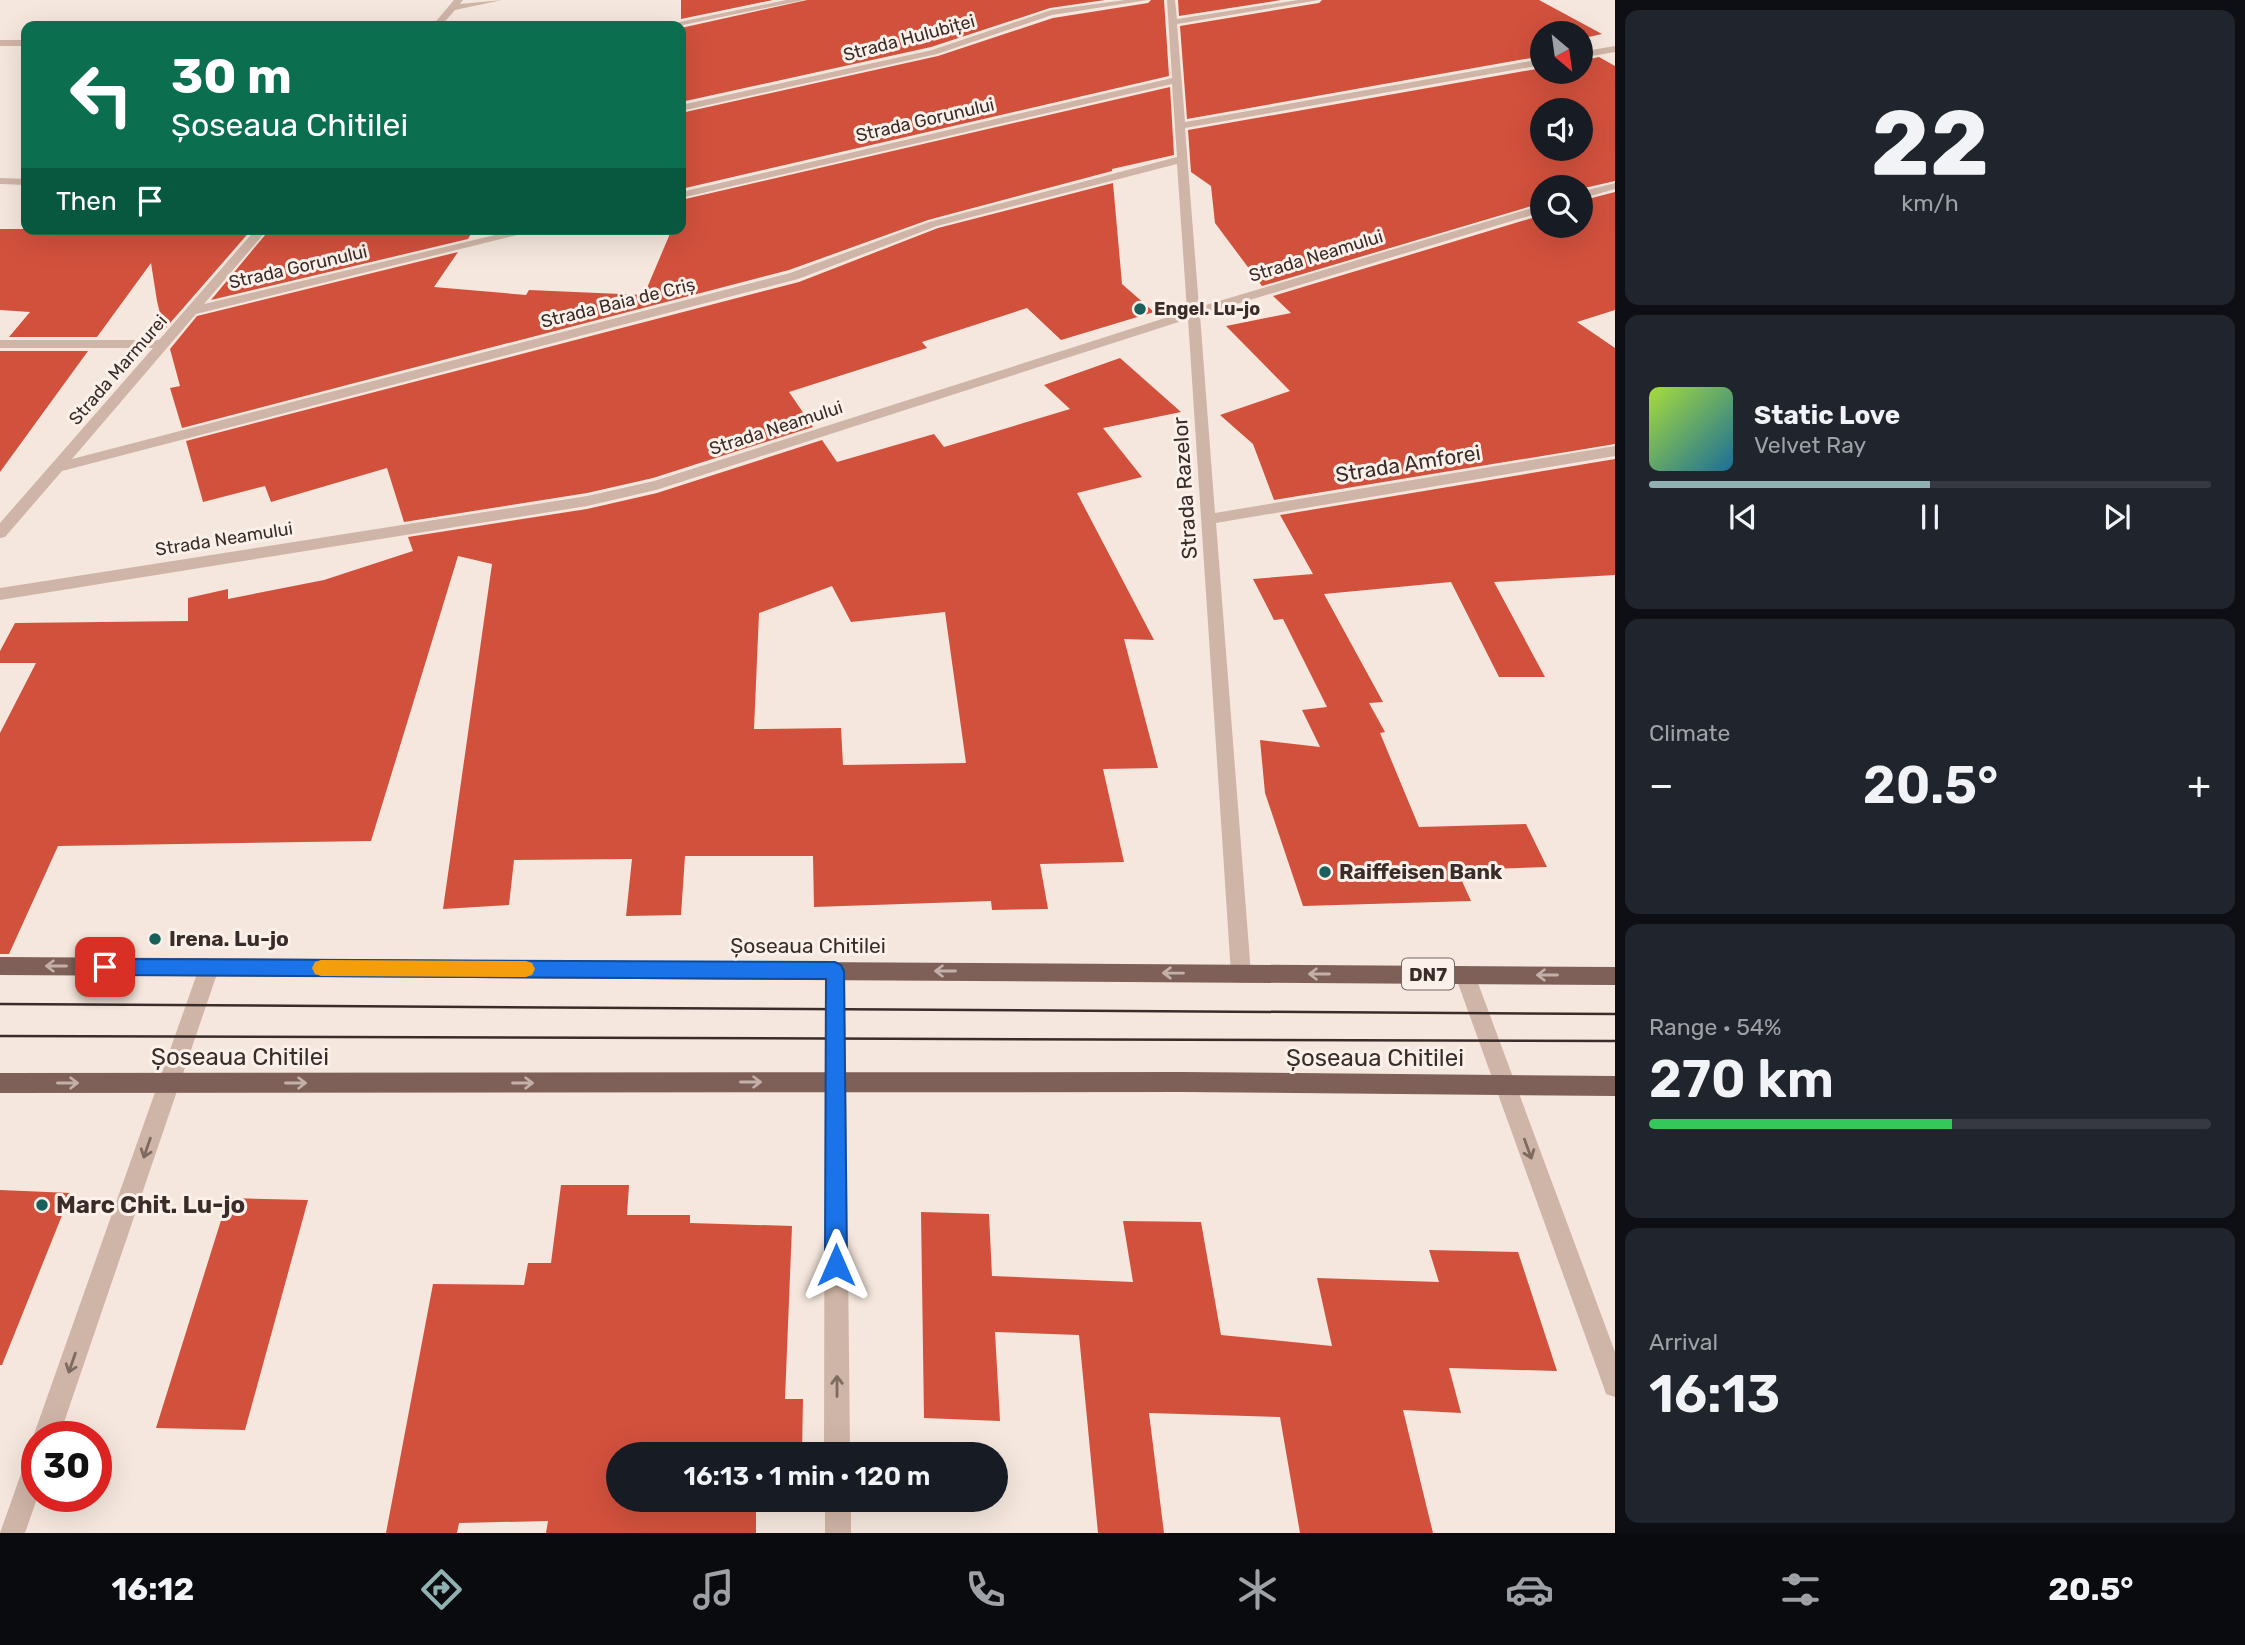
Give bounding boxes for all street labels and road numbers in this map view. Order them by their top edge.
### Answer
street label: Strada Hulubiței [841,10,977,66]
street label: Strada Gorunului [854,93,996,147]
street label: Strada Neamului [1246,225,1386,287]
street label: Strada Gorunului [227,240,369,294]
street label: Strada Baia de Criș [539,273,697,333]
street label: Strada Marmurei [64,310,172,430]
street label: Strada Neamului [707,396,845,460]
street label: Strada Razelor [1167,416,1202,560]
street label: Strada Amforei [1334,440,1482,487]
street label: Strada Neamului [154,517,294,561]
street label: Șoseaua Chitilei [730,933,886,958]
road number: DN7 [1402,958,1454,990]
street label: Șoseaua Chitilei [151,1043,329,1071]
street label: Șoseaua Chitilei [1286,1044,1464,1072]

